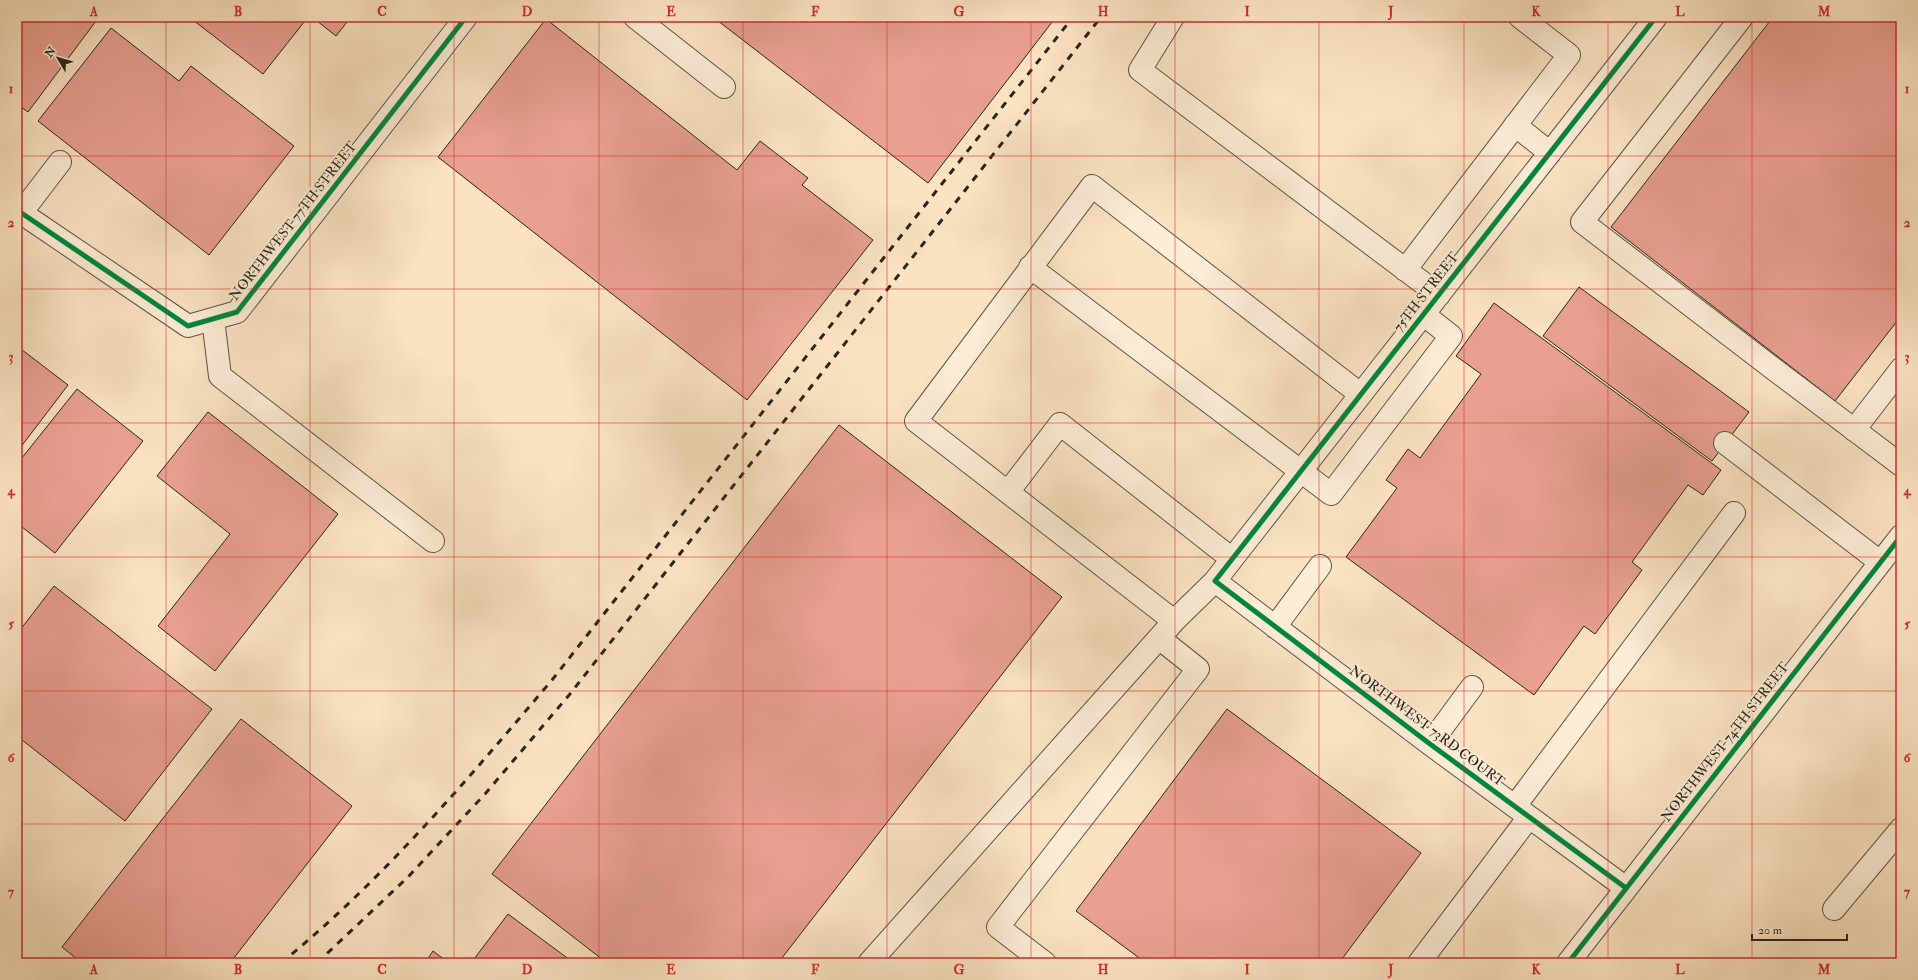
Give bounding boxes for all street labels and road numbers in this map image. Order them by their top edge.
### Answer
street label: NORTHWEST 77TH STREET [226,138,361,304]
street label: 75TH STREET [1390,248,1463,335]
street label: NORTHWEST 74TH STREET [1657,658,1793,825]
street label: NORTHWEST 73RD COURT [1346,662,1509,790]

